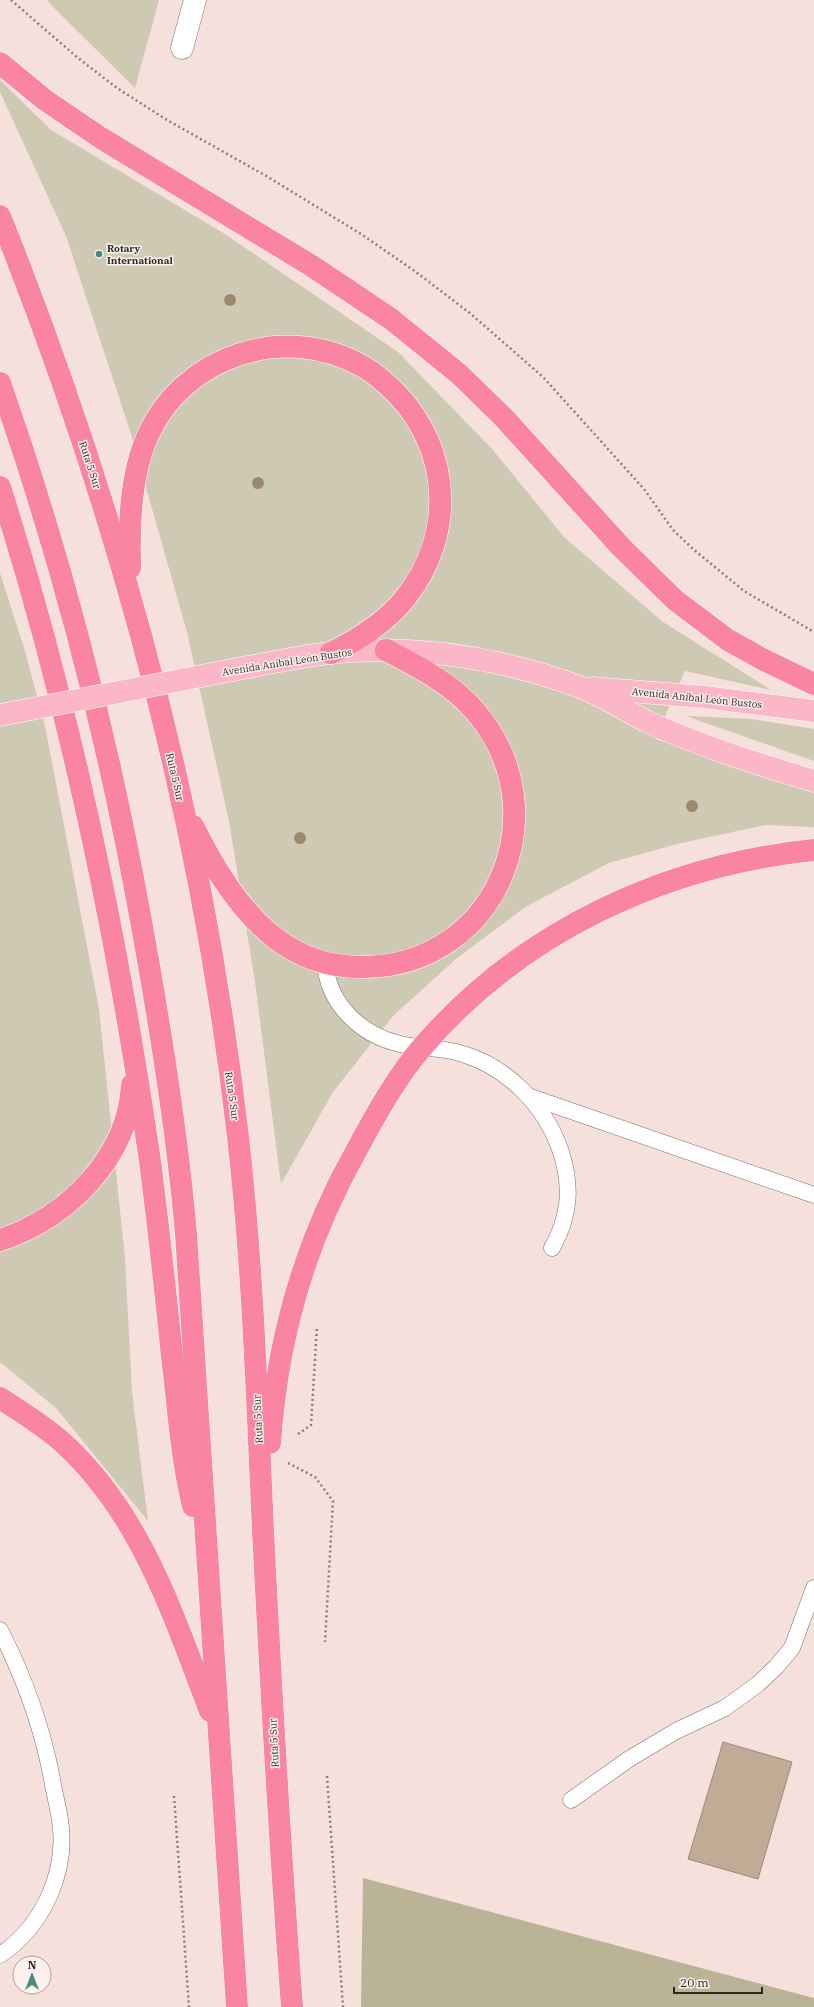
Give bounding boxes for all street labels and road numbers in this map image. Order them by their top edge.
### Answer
street label: Ruta 5 Sur [76,440,104,491]
street label: Avenida Aníbal León Bustos [221,645,353,679]
street label: Avenida Aníbal León Bustos [631,685,763,711]
street label: Ruta 5 Sur [163,752,187,803]
street label: Ruta 5 Sur [222,1071,242,1122]
street label: Ruta 5 Sur [250,1394,266,1444]
street label: Ruta 5 Sur [266,1718,282,1768]

